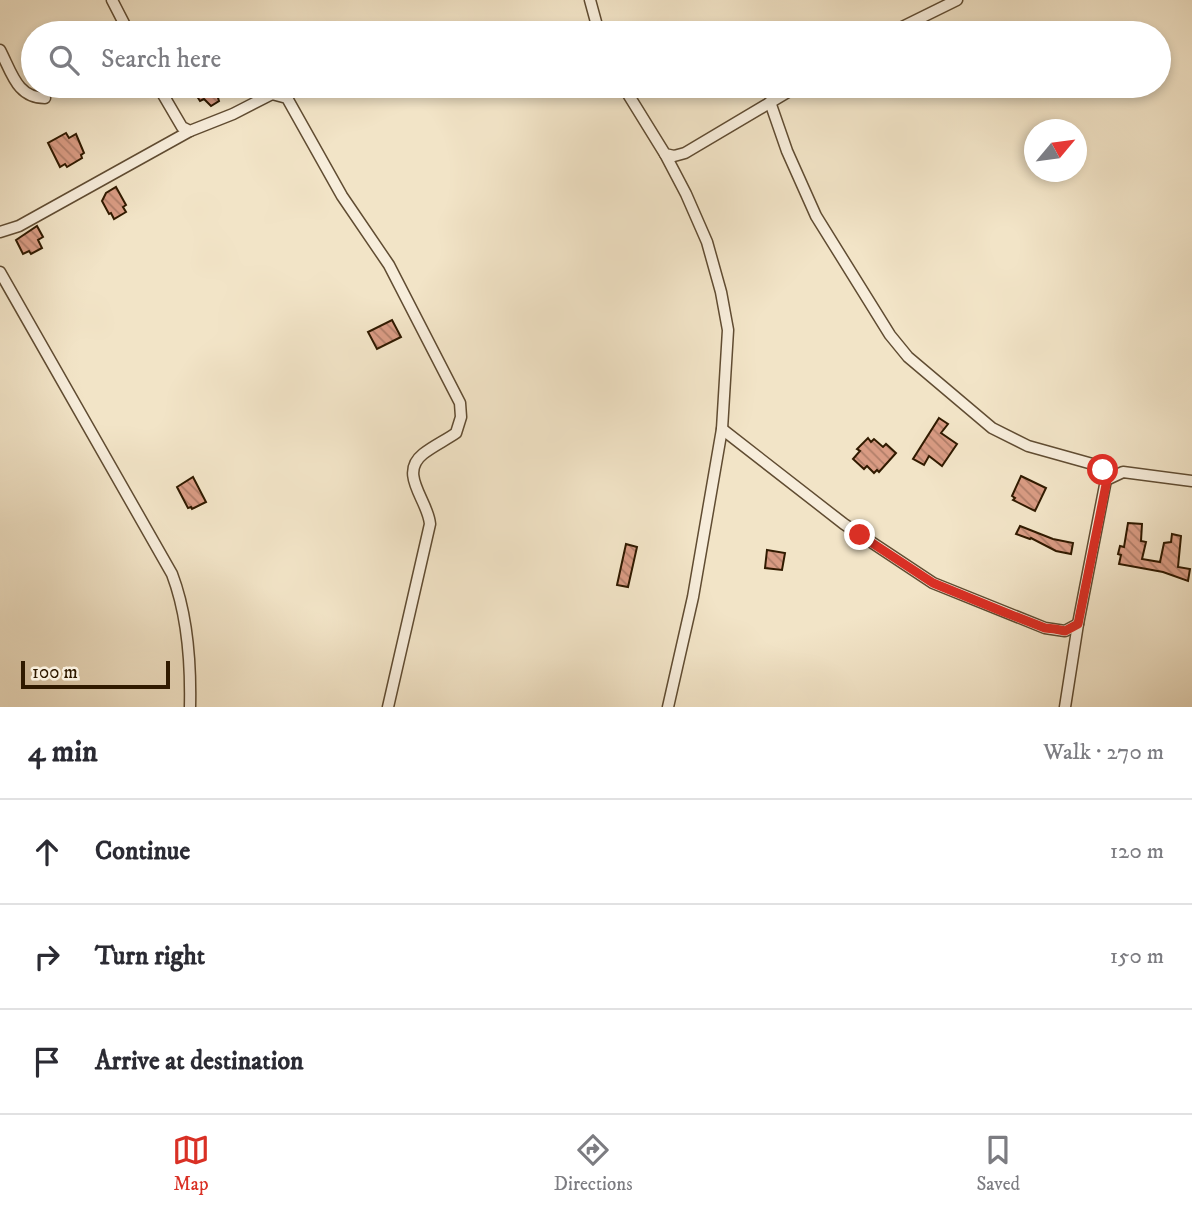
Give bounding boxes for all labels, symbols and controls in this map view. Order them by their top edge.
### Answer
search box [21,21,1171,98]
icon: search [45,41,83,79]
text: Search here [101,43,221,76]
north arrow [1024,119,1087,182]
route start [1087,454,1118,485]
route end [844,519,875,550]
scale bar [21,658,170,690]
text: 100 m [32,661,78,684]
text: 4 min [28,734,98,771]
text: Walk · 270 m [1043,738,1164,767]
icon: ahead [28,833,66,871]
text: Continue [95,835,190,868]
text: 120 m [1110,837,1164,866]
icon: right [28,938,66,976]
text: Turn right [95,940,205,973]
text: 150 m [1110,942,1164,971]
icon: arrive [28,1043,66,1081]
text: Arrive at destination [95,1045,304,1078]
tab: Map [172,1131,210,1196]
tab: Directions [554,1131,633,1196]
tab: Saved [976,1131,1020,1196]

